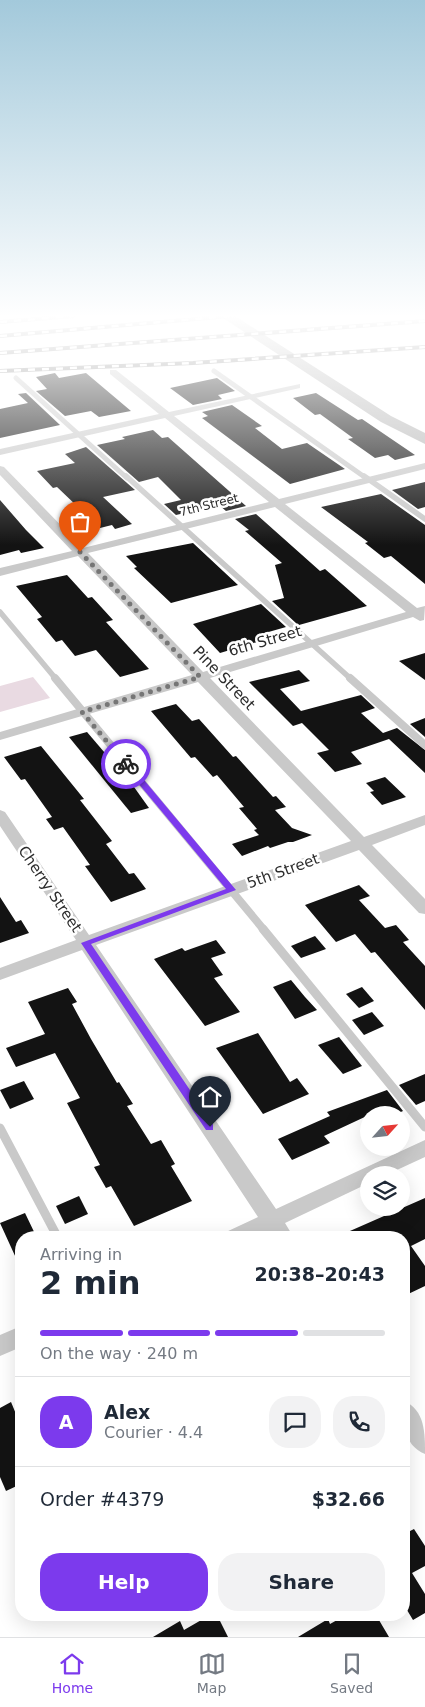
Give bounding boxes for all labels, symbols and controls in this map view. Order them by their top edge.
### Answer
street label: 7th Street [178,491,240,519]
pin [59,501,101,552]
icon: bag [66,508,94,536]
street label: 6th Street [226,622,304,660]
street label: Pine Street [189,642,259,714]
courier [101,739,151,789]
icon: bike [112,750,140,778]
street label: Cherry Street [14,842,86,936]
street label: 5th Street [245,850,322,892]
pin [189,1076,231,1127]
icon: home [196,1083,224,1111]
north arrow [360,1106,410,1156]
map controls [360,1106,410,1216]
button: layers [360,1166,410,1216]
text: Arriving in [40,1245,122,1264]
text: 20:38–20:43 [255,1263,385,1285]
text: 2 min [40,1264,141,1302]
text: On the way · 240 m [40,1344,198,1363]
button: chat [269,1396,321,1448]
button: phone [333,1396,385,1448]
text: Alex [104,1401,150,1423]
text: A [59,1411,73,1433]
text: Courier · 4.4 [104,1423,203,1442]
text: Order #4379 [40,1488,164,1510]
text: $32.66 [312,1488,385,1510]
button: Help [40,1553,208,1611]
button: Share [218,1553,385,1611]
tab: Home [52,1650,93,1696]
tab: Map [197,1650,226,1696]
tab: Saved [330,1650,373,1696]

